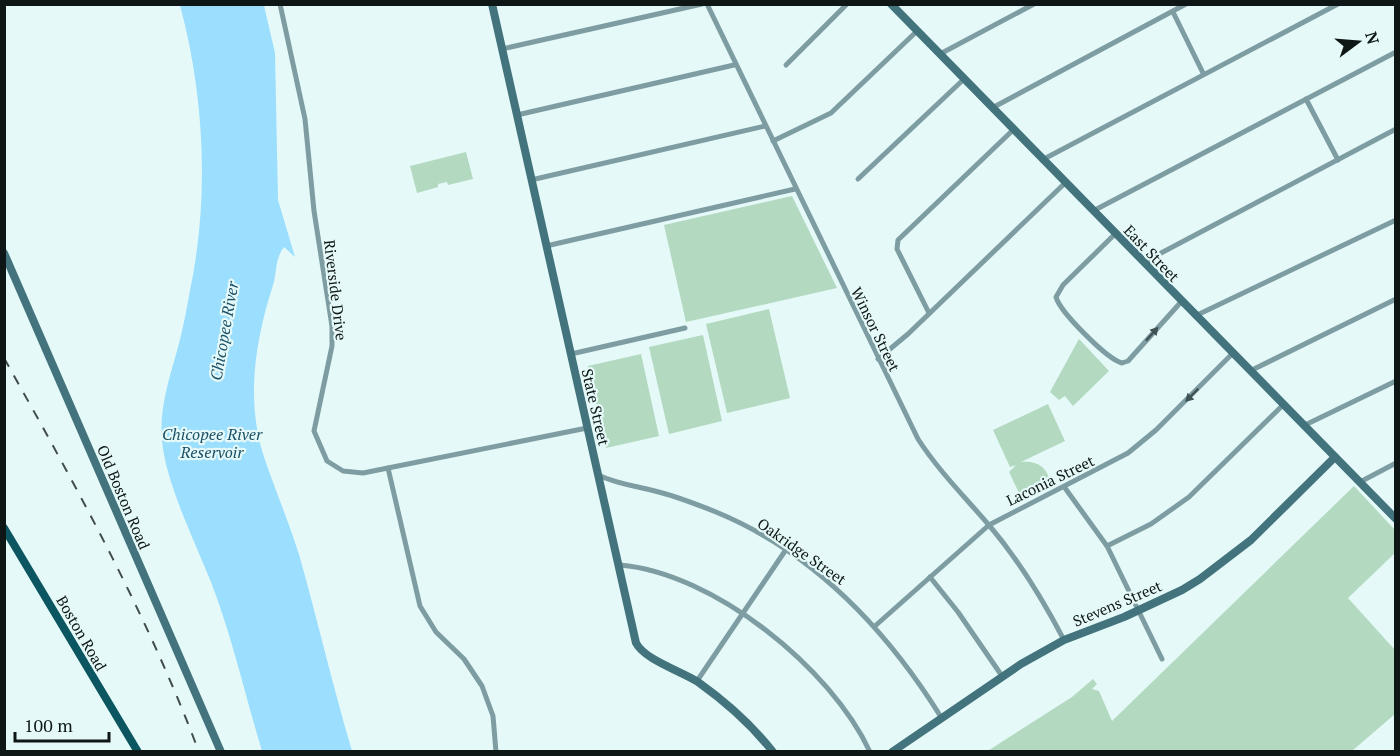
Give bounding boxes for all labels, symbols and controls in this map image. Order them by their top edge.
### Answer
north arrow [1328,12,1388,72]
text: N [1360,29,1385,47]
street label: East Street [1120,220,1185,286]
street label: Riverside Drive [320,239,352,341]
water label: Chicopee River [204,279,244,382]
street label: Winsor Street [847,283,905,375]
one-way arrow [1145,327,1158,342]
street label: State Street [577,367,615,448]
one-way arrow [1185,387,1199,401]
water label: Chicopee River Reservoir [162,423,263,463]
street label: Old Boston Road [93,442,155,552]
street label: Laconia Street [1003,450,1098,510]
street label: Oakridge Street [754,513,851,589]
street label: Stevens Street [1069,575,1165,631]
street label: Boston Road [52,592,112,674]
scale bar [15,705,110,743]
text: 100 m [24,713,73,737]

